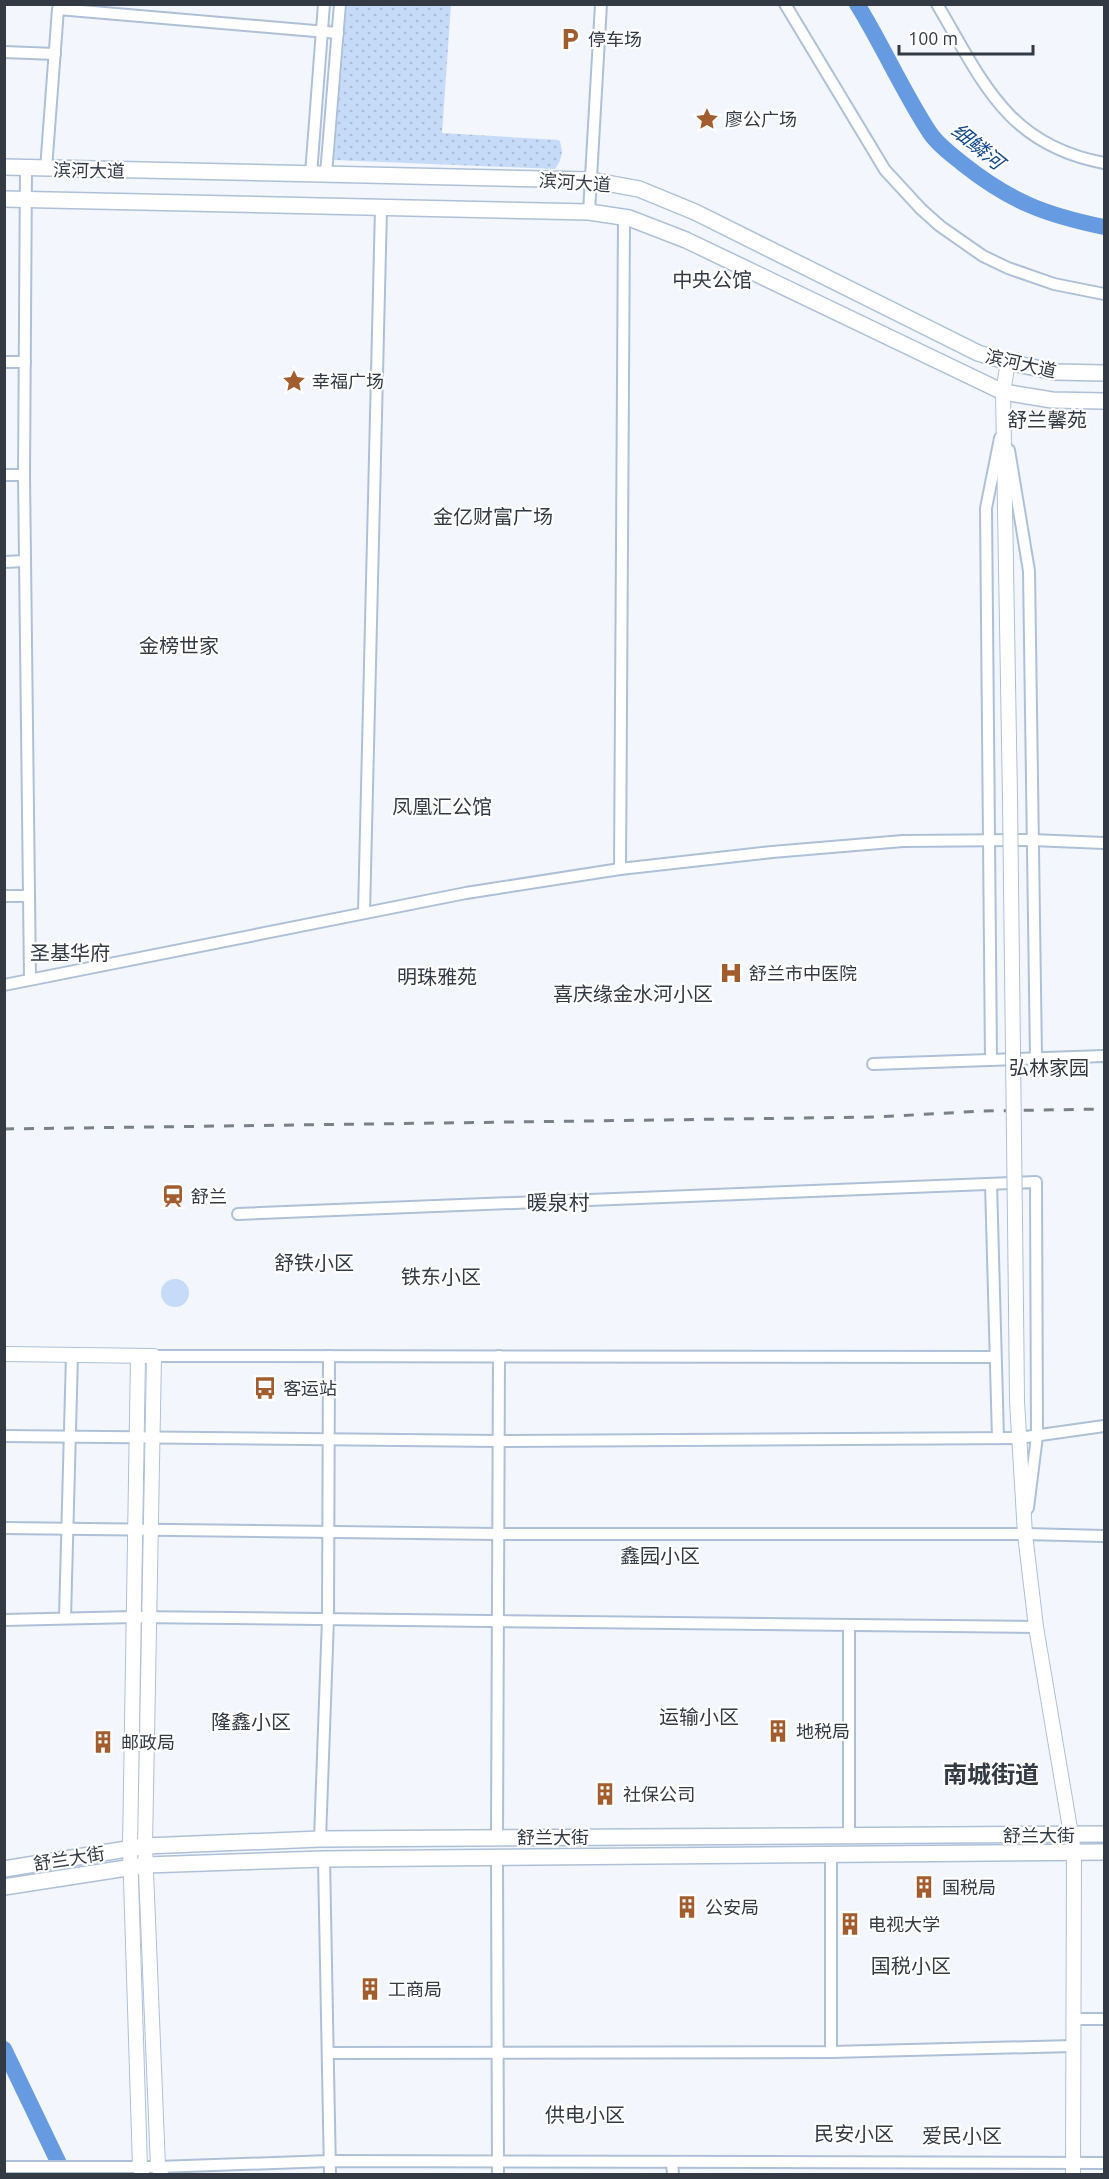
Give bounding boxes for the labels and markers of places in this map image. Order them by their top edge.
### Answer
parking icon: 停车场 [557,26,583,52]
place label: 停车场 [588,29,642,49]
place icon: 廖公广场 [694,106,720,132]
place label: 廖公广场 [725,109,797,129]
place icon: 幸福广场 [281,368,307,394]
place label: 幸福广场 [312,371,384,391]
hospital icon: 舒兰市中医院 [718,960,744,986]
place label: 舒兰市中医院 [749,963,857,983]
station icon: 舒兰 [160,1183,186,1209]
place label: 舒兰 [191,1186,227,1206]
bus stop icon: 客运站 [252,1375,278,1401]
place label: 客运站 [283,1378,337,1398]
building icon: 地税局 [765,1718,791,1744]
place label: 地税局 [796,1721,850,1741]
building icon: 邮政局 [90,1729,116,1755]
place label: 邮政局 [121,1732,175,1752]
building icon: 社保公司 [592,1781,618,1807]
place label: 社保公司 [623,1784,695,1804]
building icon: 国税局 [911,1874,937,1900]
place label: 国税局 [942,1877,996,1897]
building icon: 公安局 [674,1894,700,1920]
place label: 公安局 [705,1897,759,1917]
building icon: 电视大学 [837,1911,863,1937]
place label: 电视大学 [868,1914,940,1934]
building icon: 工商局 [357,1976,383,2002]
place label: 工商局 [388,1979,442,1999]

